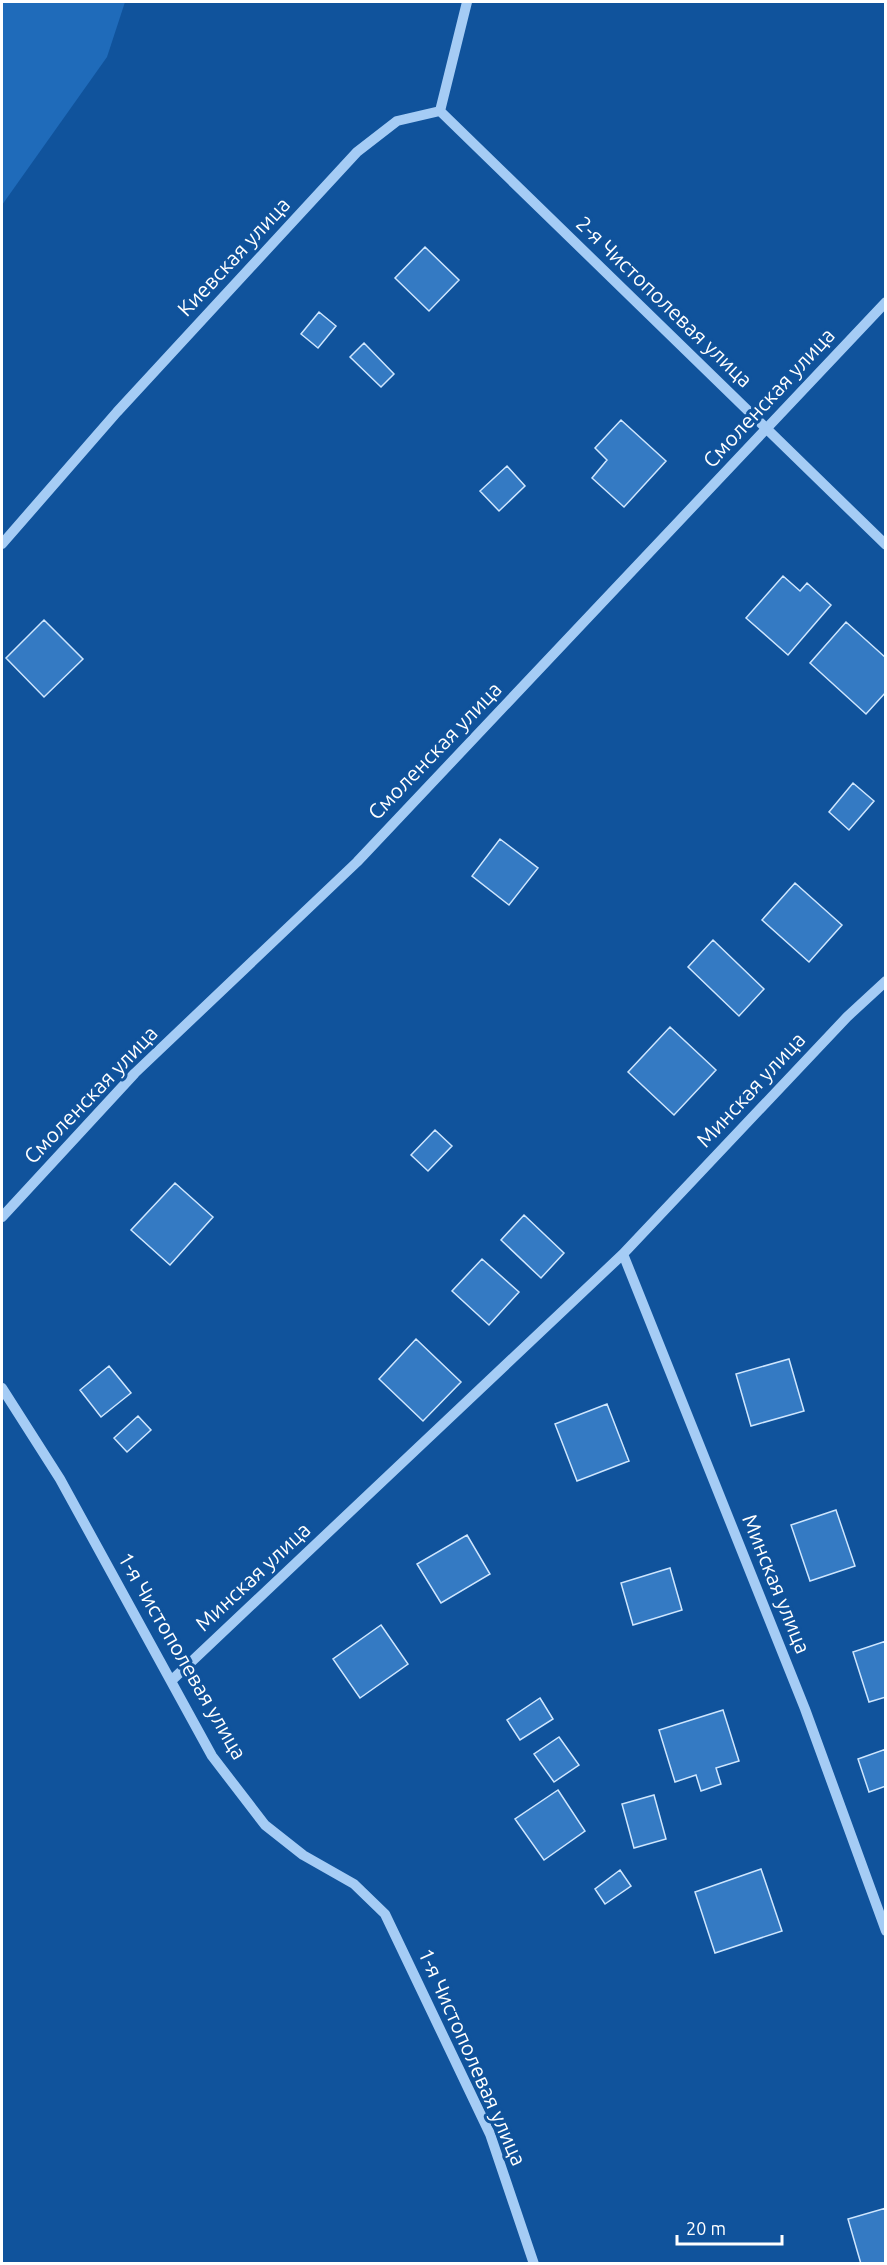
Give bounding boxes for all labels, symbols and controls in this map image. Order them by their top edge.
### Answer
street label: Киевская улица [172,192,294,321]
street label: 2-я Чистополевая улица [572,211,758,392]
street label: Смоленская улица [698,323,839,472]
street label: Смоленская улица [363,677,506,824]
street label: Смоленская улица [19,1021,162,1168]
street label: Минская улица [691,1027,809,1152]
street label: Минская улица [738,1511,816,1657]
street label: Минская улица [190,1517,315,1635]
street label: 1-я Чистополевая улица [114,1548,252,1763]
street label: 1-я Чистополевая улица [414,1944,532,2169]
scale bar [677,2208,782,2246]
text: 20 m [686,2218,726,2238]

